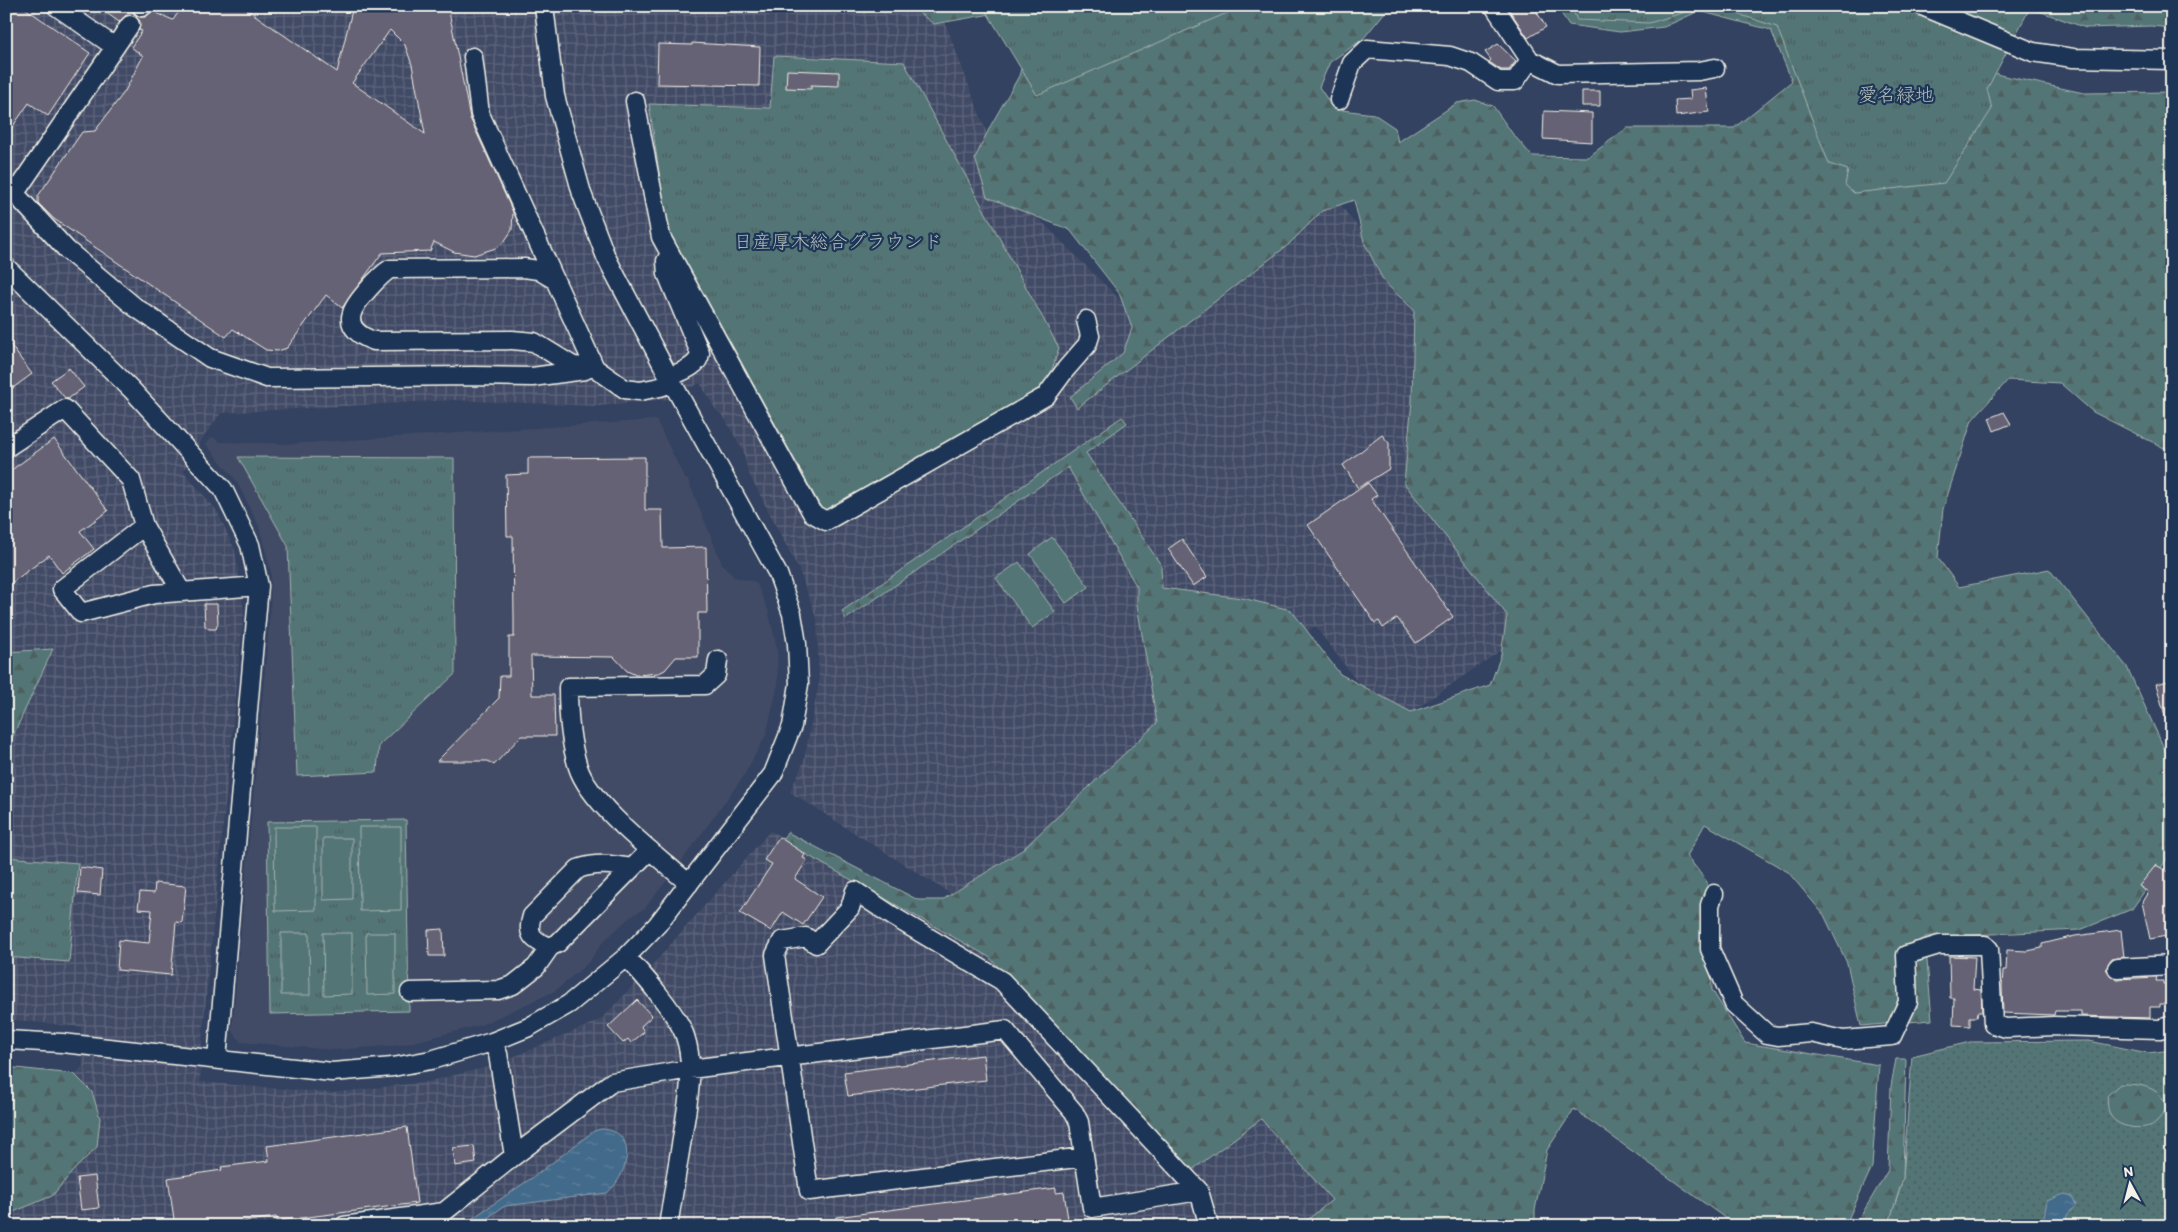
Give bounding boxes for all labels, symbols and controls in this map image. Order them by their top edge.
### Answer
park label: 愛名緑地 [1858,83,1934,106]
park label: 日産厚木総合グラウンド [733,230,943,253]
north arrow [2106,1160,2156,1210]
text: N [2123,1163,2134,1181]

